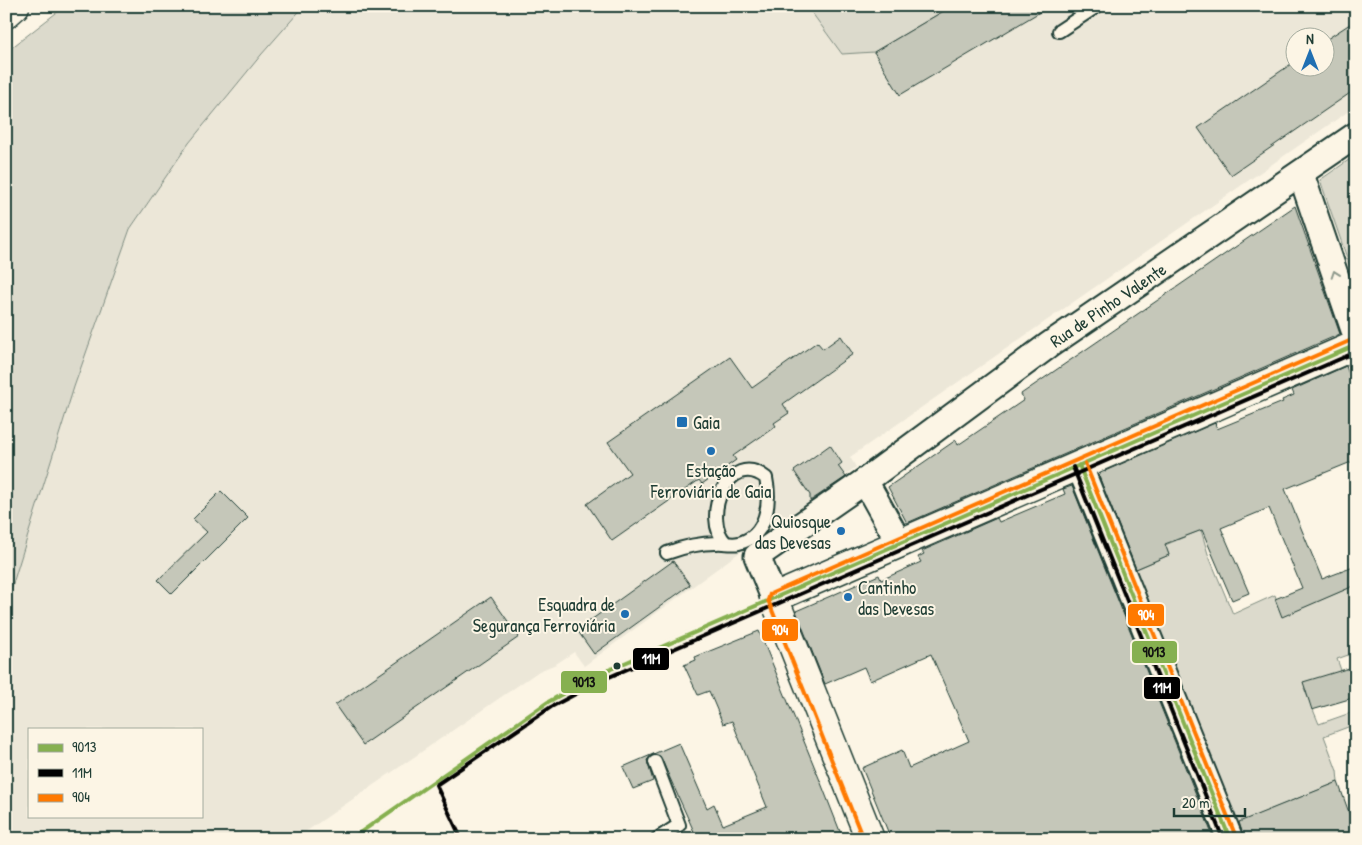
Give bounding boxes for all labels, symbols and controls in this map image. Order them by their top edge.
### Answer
north arrow [1284,28,1334,78]
text: N [1306,29,1314,48]
street label: Rua de Pinho Valente [1045,257,1171,353]
one-way arrow [1330,270,1340,278]
place label: Gaia [693,410,720,435]
marker: Gaia [675,415,689,429]
marker: Estação Ferroviária de Gaia [705,445,717,457]
place label: Estação Ferroviária de Gaia [650,458,771,504]
place label: Quiosque das Devesas [755,509,831,555]
marker: Quiosque das Devesas [835,525,847,537]
place label: Cantinho das Devesas [858,575,934,621]
marker: Cantinho das Devesas [842,591,854,603]
place label: Esquadra de Segurança Ferroviária [473,592,615,638]
line badge: 904 [1127,603,1165,627]
text: 904 [1138,605,1155,624]
marker: Esquadra de Segurança Ferroviária [619,608,631,620]
line badge: 904 [761,618,799,642]
text: 904 [772,620,789,639]
line badge: 9013 [1131,640,1178,664]
text: 9013 [1143,642,1166,661]
line badge: 11M [632,647,670,671]
text: 11M [642,649,660,668]
unlabelled marker [612,661,622,671]
line badge: 9013 [560,670,608,694]
text: 9013 [573,672,596,691]
line badge: 11M [1143,676,1181,700]
text: 11M [1153,678,1171,697]
legend [28,728,202,818]
text: 9013 [72,736,97,757]
text: 11M [72,762,92,783]
scale bar [1174,785,1246,817]
text: 904 [72,786,90,807]
text: 20 m [1182,792,1209,813]

